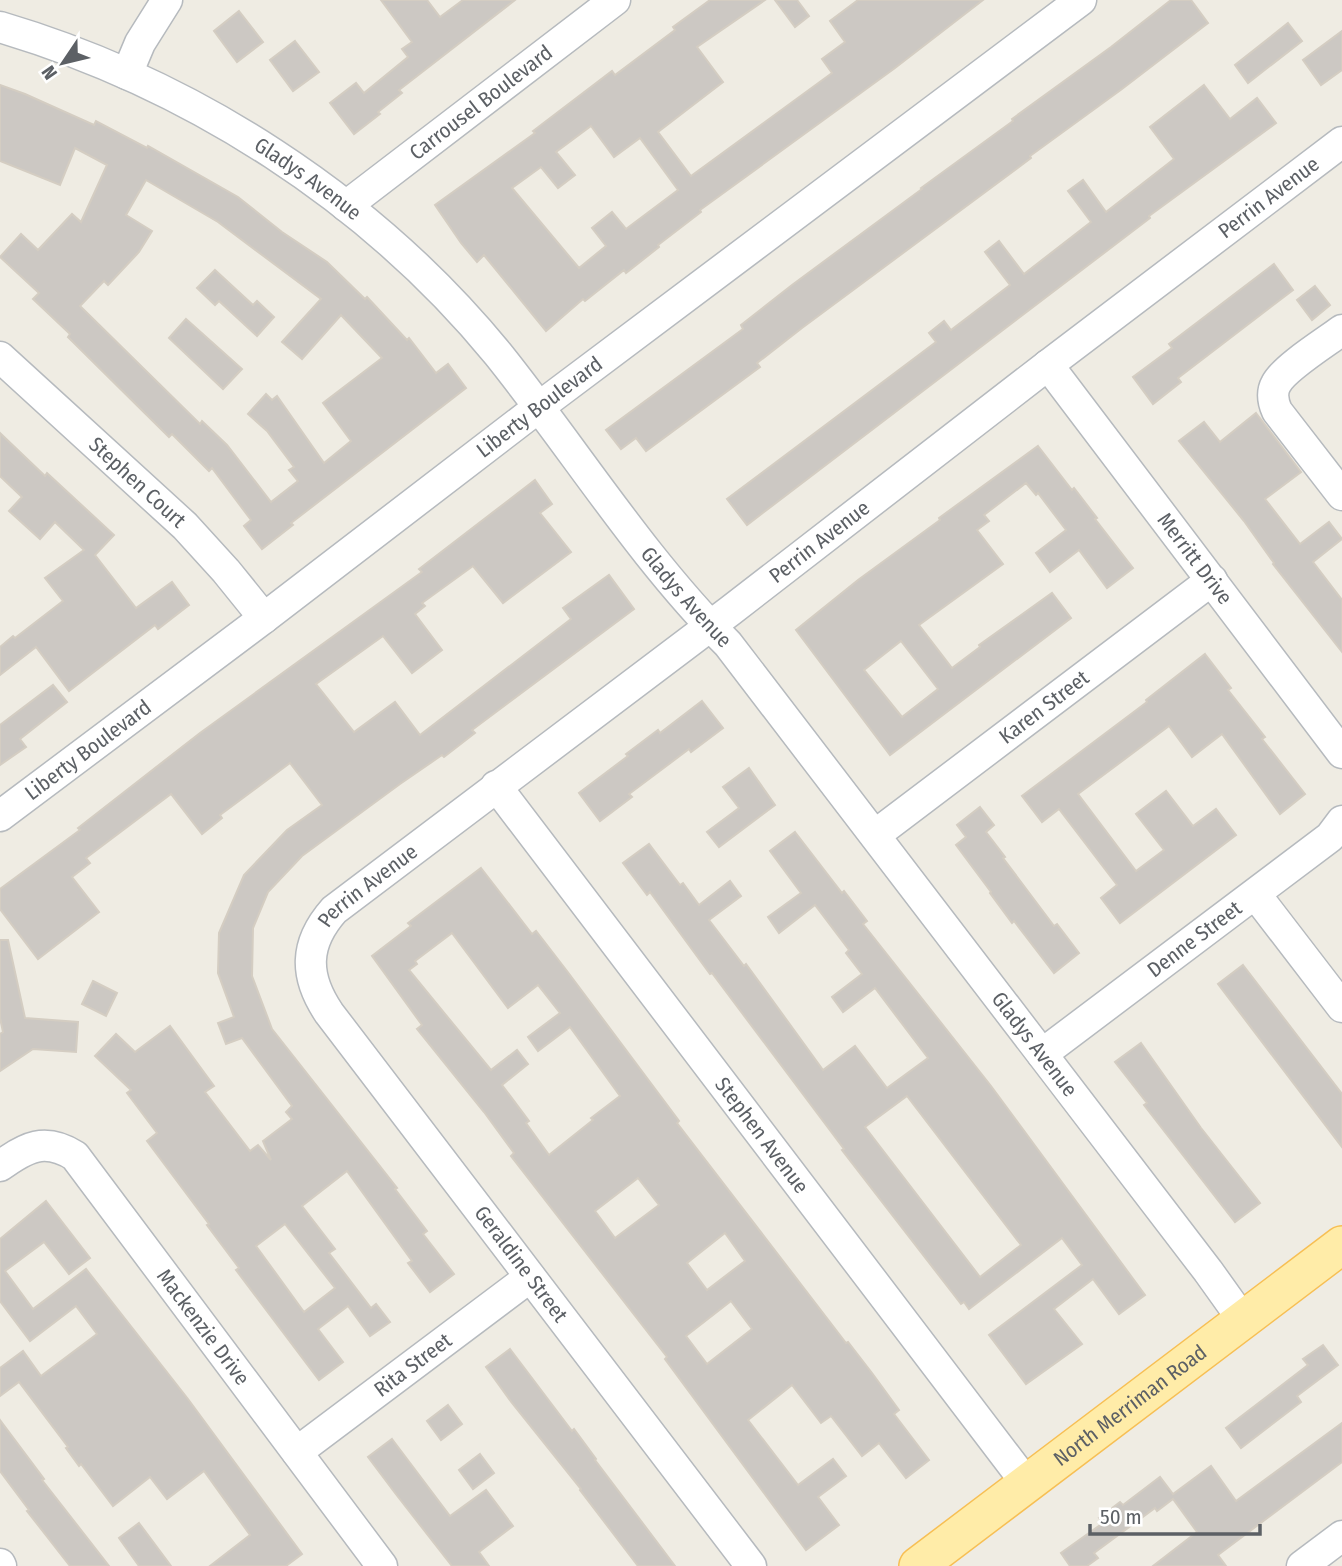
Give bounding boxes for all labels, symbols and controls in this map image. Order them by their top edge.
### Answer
north arrow [28,28,98,98]
street label: Carrousel Boulevard [404,40,558,166]
text: N [37,61,62,84]
street label: Gladys Avenue [250,132,367,226]
street label: Perrin Avenue [1213,151,1324,244]
street label: Liberty Boulevard [471,351,608,463]
street label: Stephen Court [83,432,191,533]
street label: Perrin Avenue [764,495,875,589]
street label: Merritt Drive [1152,508,1238,610]
street label: Gladys Avenue [635,542,737,653]
street label: Karen Street [994,665,1094,749]
street label: Liberty Boulevard [20,694,156,806]
street label: Perrin Avenue [312,839,423,932]
street label: Denne Street [1142,895,1247,983]
street label: Gladys Avenue [986,987,1083,1102]
street label: Stephen Avenue [709,1072,814,1199]
street label: Geraldine Street [469,1201,573,1327]
street label: Mackenzie Drive [151,1264,255,1390]
street label: Rita Street [369,1327,457,1402]
street label: North Merriman Road [1048,1339,1212,1472]
scale bar [1090,1492,1260,1536]
text: 50 m [1100,1504,1142,1530]

